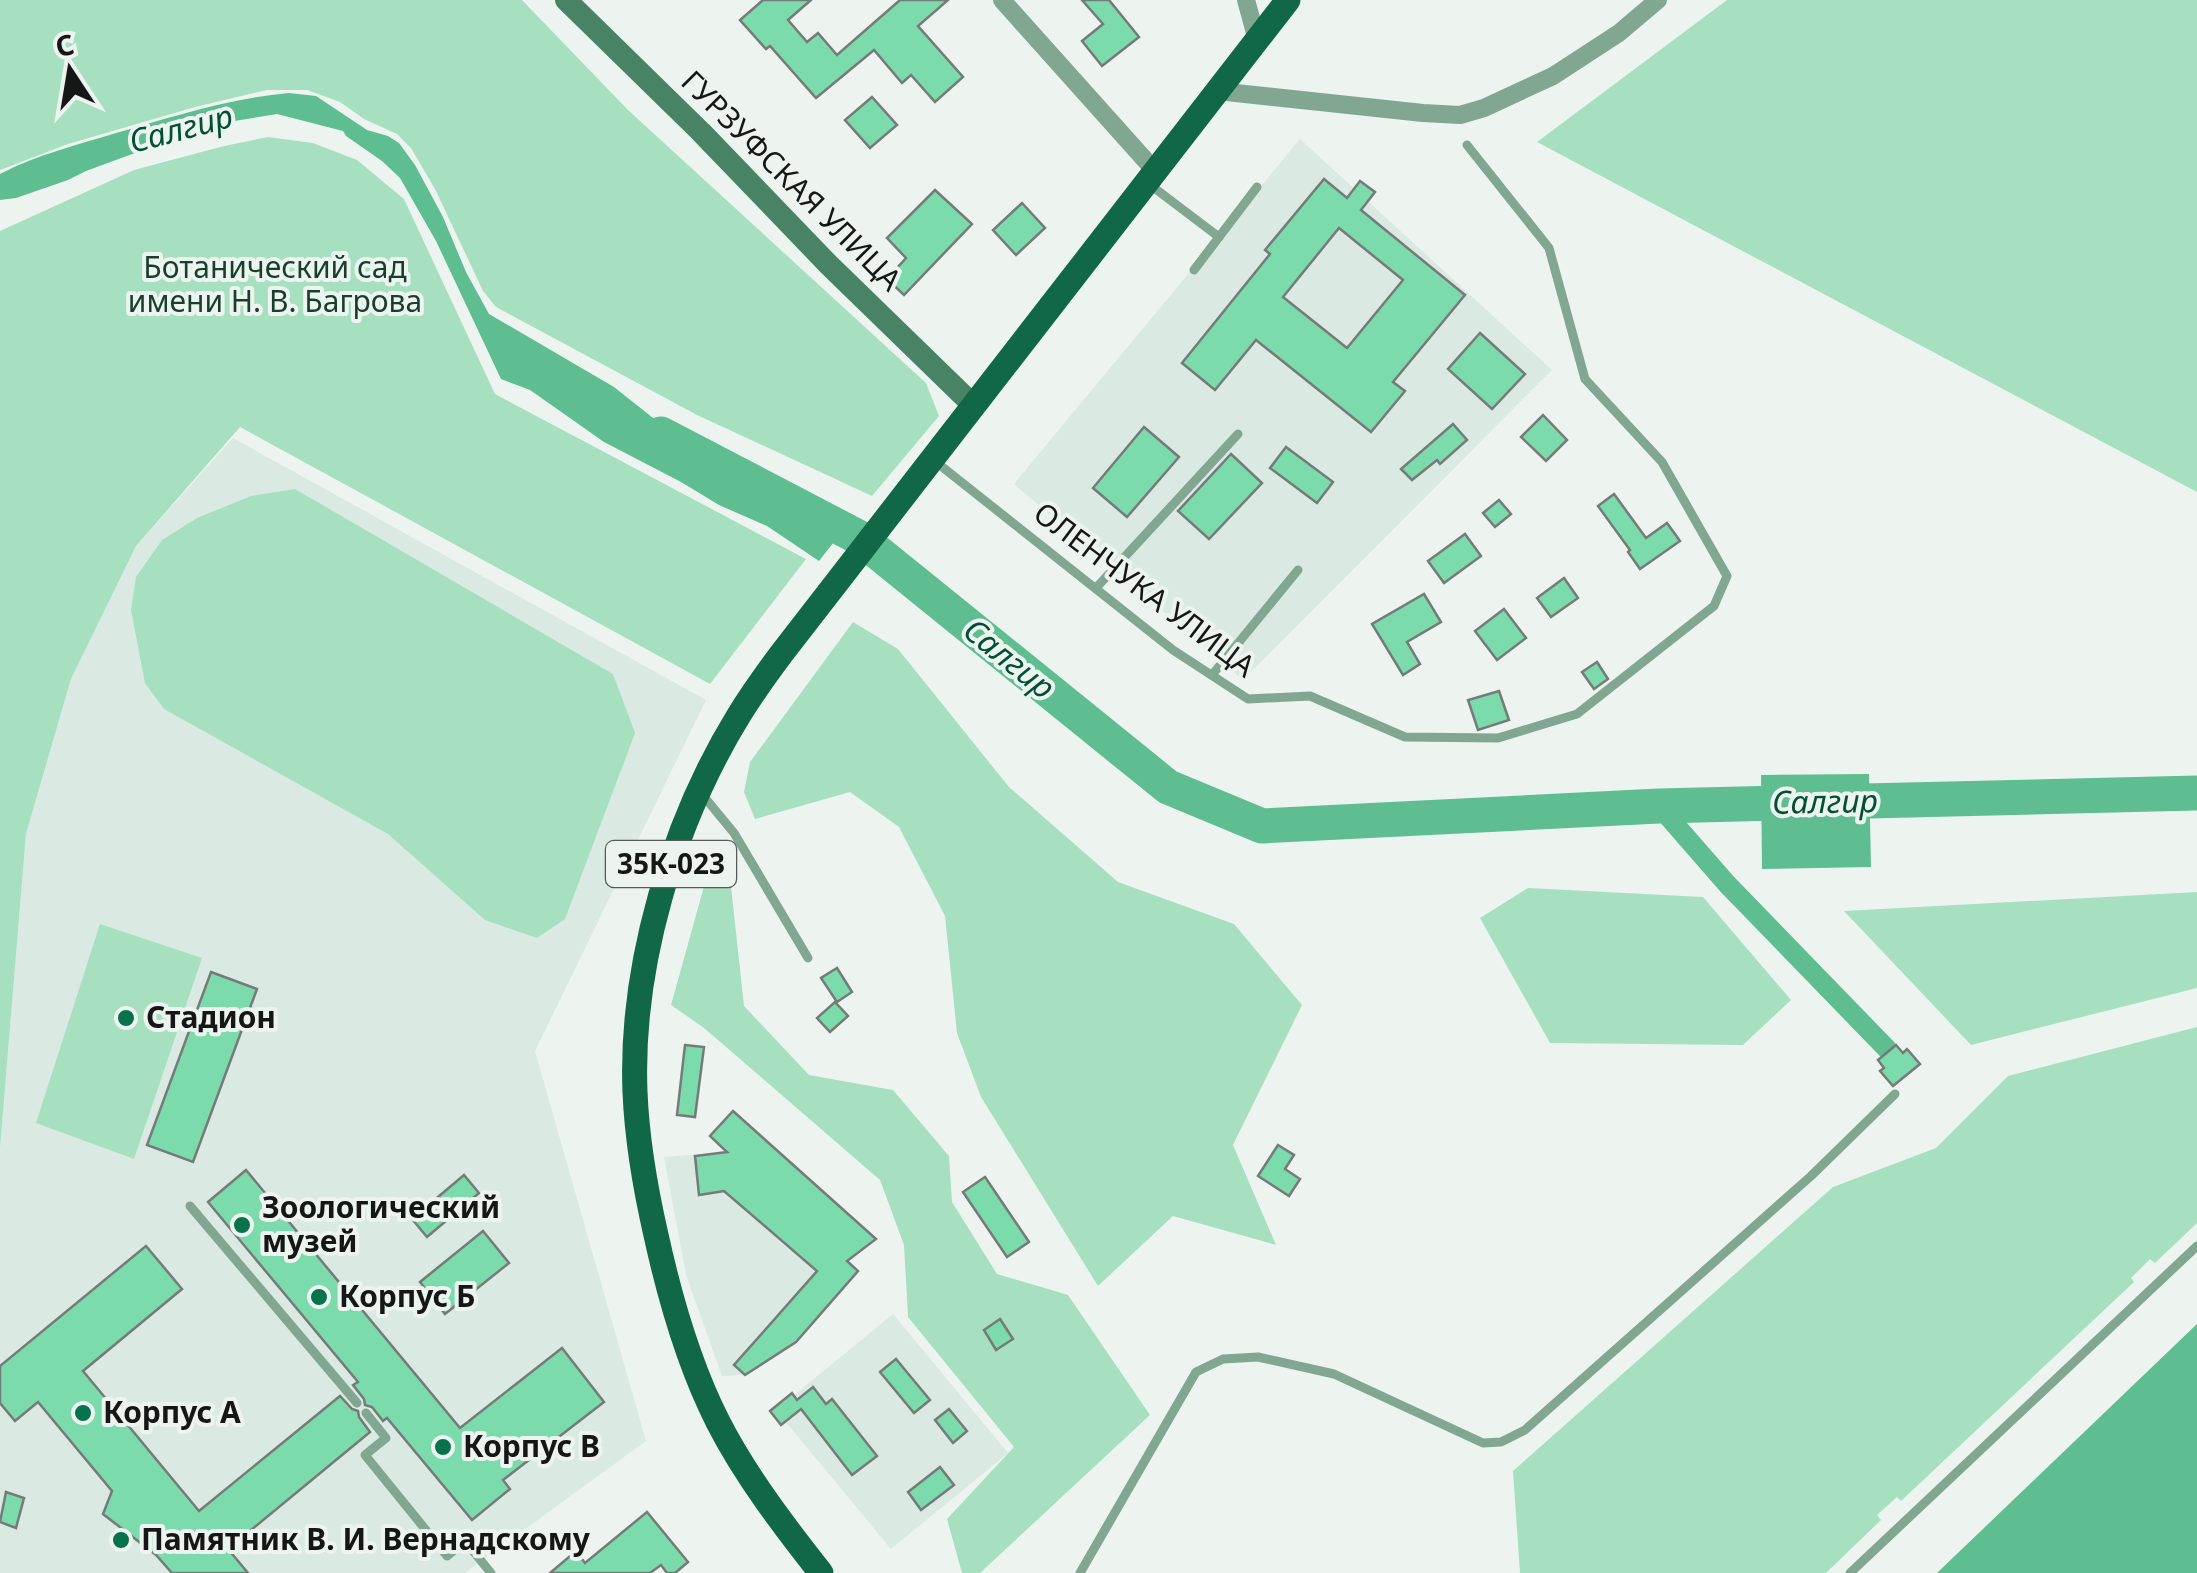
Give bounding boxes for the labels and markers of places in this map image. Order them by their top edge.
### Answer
place label: Стадион [146,996,276,1037]
marker: Стадион [115,1007,137,1029]
place label: Зоологический музей [262,1186,500,1261]
marker: Зоологический музей [231,1214,253,1236]
place label: Корпус Б [339,1275,476,1316]
marker: Корпус Б [308,1286,330,1308]
place label: Корпус А [103,1391,241,1432]
marker: Корпус А [72,1402,94,1424]
place label: Корпус В [463,1425,600,1466]
marker: Корпус В [432,1436,454,1458]
place label: Памятник В. И. Вернадскому [141,1518,591,1559]
marker: Памятник В. И. Вернадскому [110,1529,132,1551]

